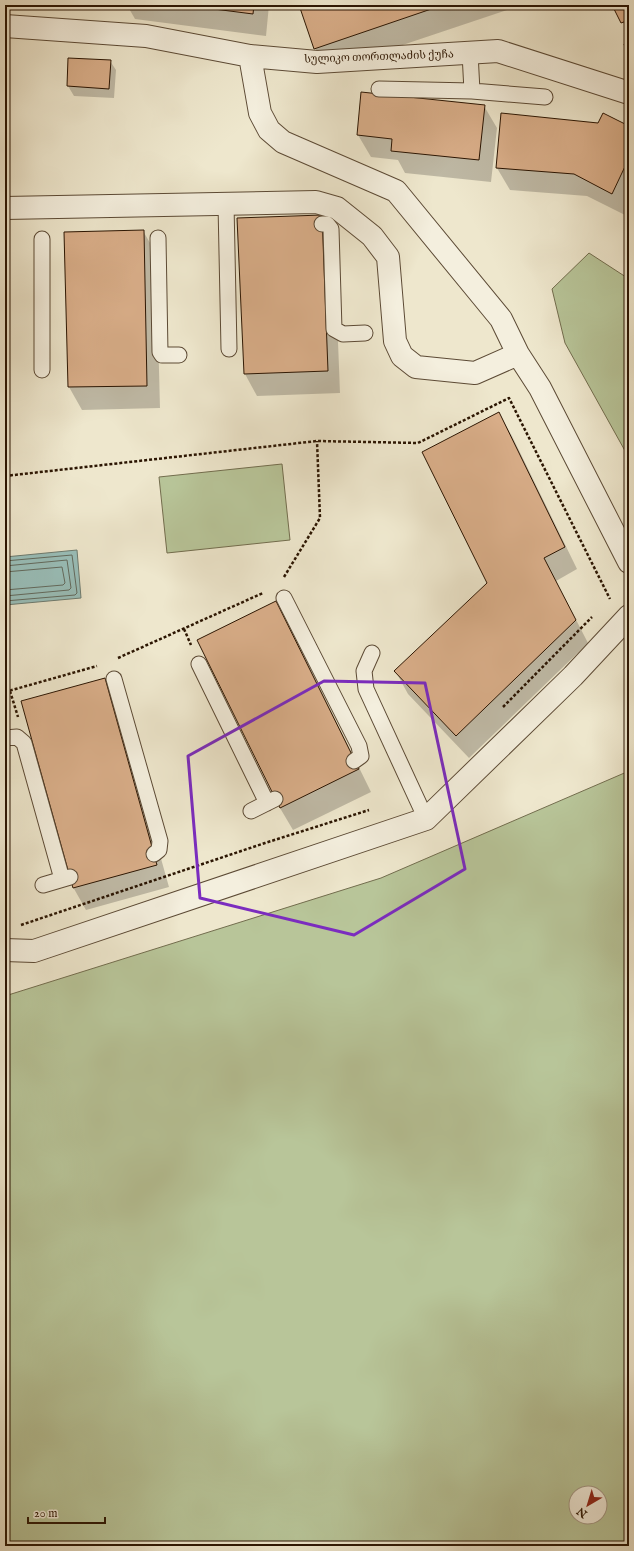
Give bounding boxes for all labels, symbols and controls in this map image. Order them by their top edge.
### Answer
street label: სულიკო თორთლაძის ქუჩა [304,47,454,67]
north arrow [568,1485,608,1525]
scale bar [28,1499,105,1525]
text: N [574,1503,591,1521]
text: 20 m [34,1506,57,1521]

